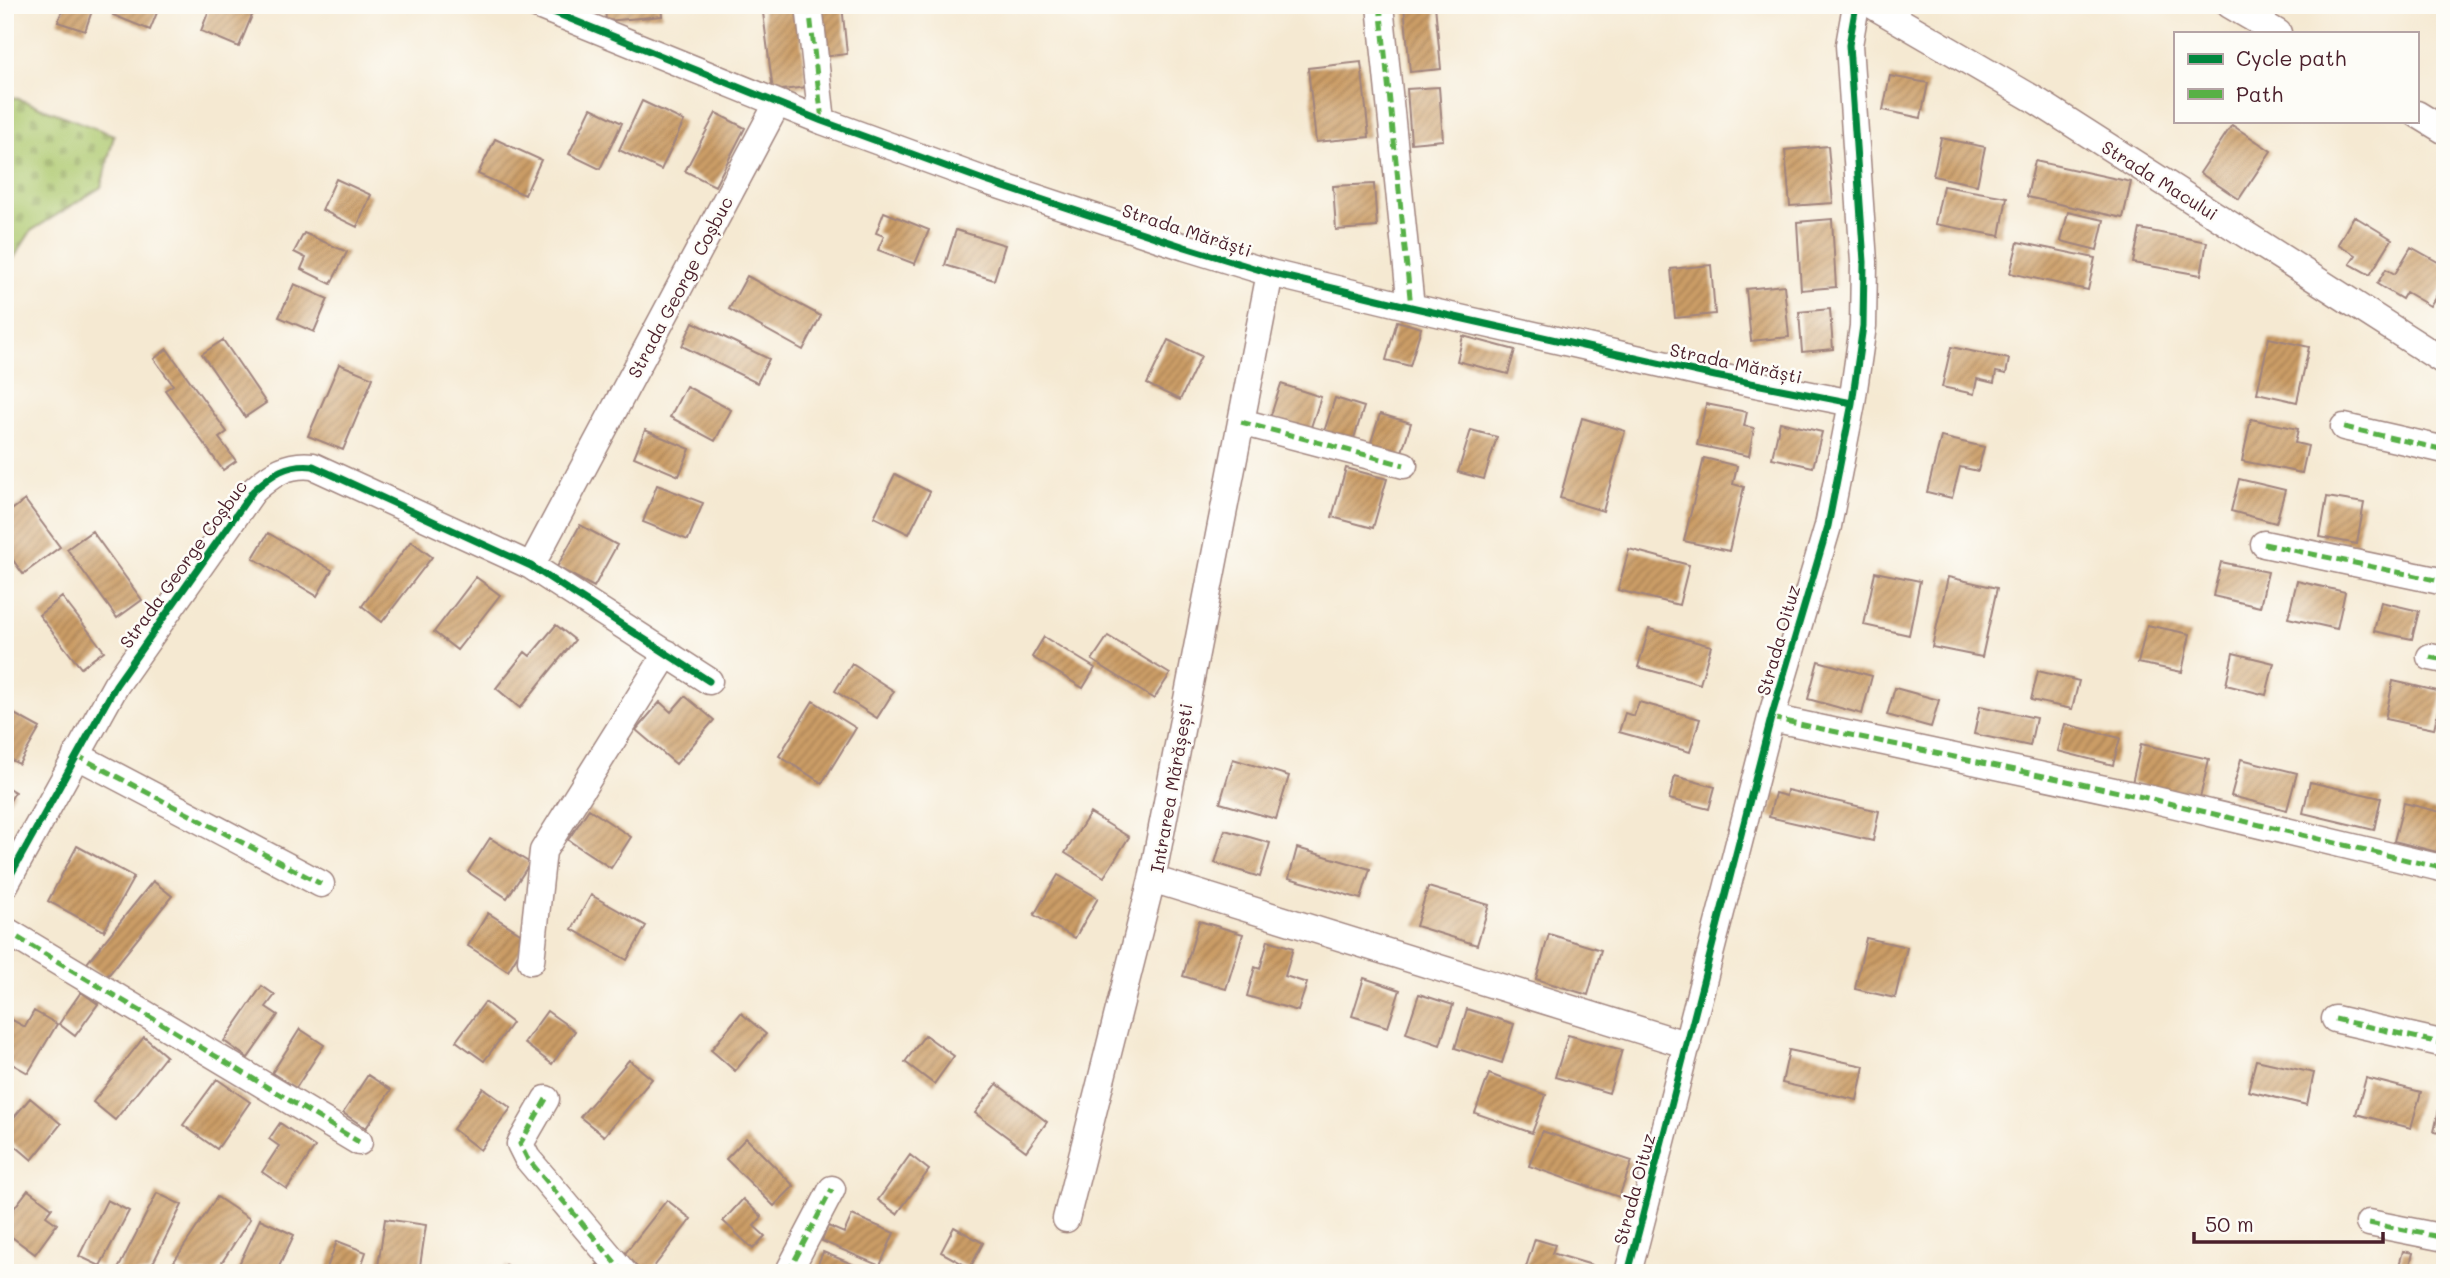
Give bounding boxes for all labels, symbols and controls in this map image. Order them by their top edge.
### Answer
legend [2174,32,2418,122]
text: Cycle path [2236,44,2346,71]
text: Path [2236,80,2283,107]
street label: Strada Macului [2097,135,2223,225]
street label: Strada George Coșbuc [622,192,738,382]
street label: Strada Mărăști [1119,198,1255,262]
street label: Strada Mărăști [1668,337,1804,389]
street label: Strada George Coșbuc [114,475,252,653]
street label: Strada Oituz [1751,582,1805,698]
street label: Intrarea Mărășești [1144,702,1198,874]
street label: Strada Oituz [1608,1131,1660,1247]
scale bar [2194,1201,2384,1245]
text: 50 m [2205,1210,2254,1237]

